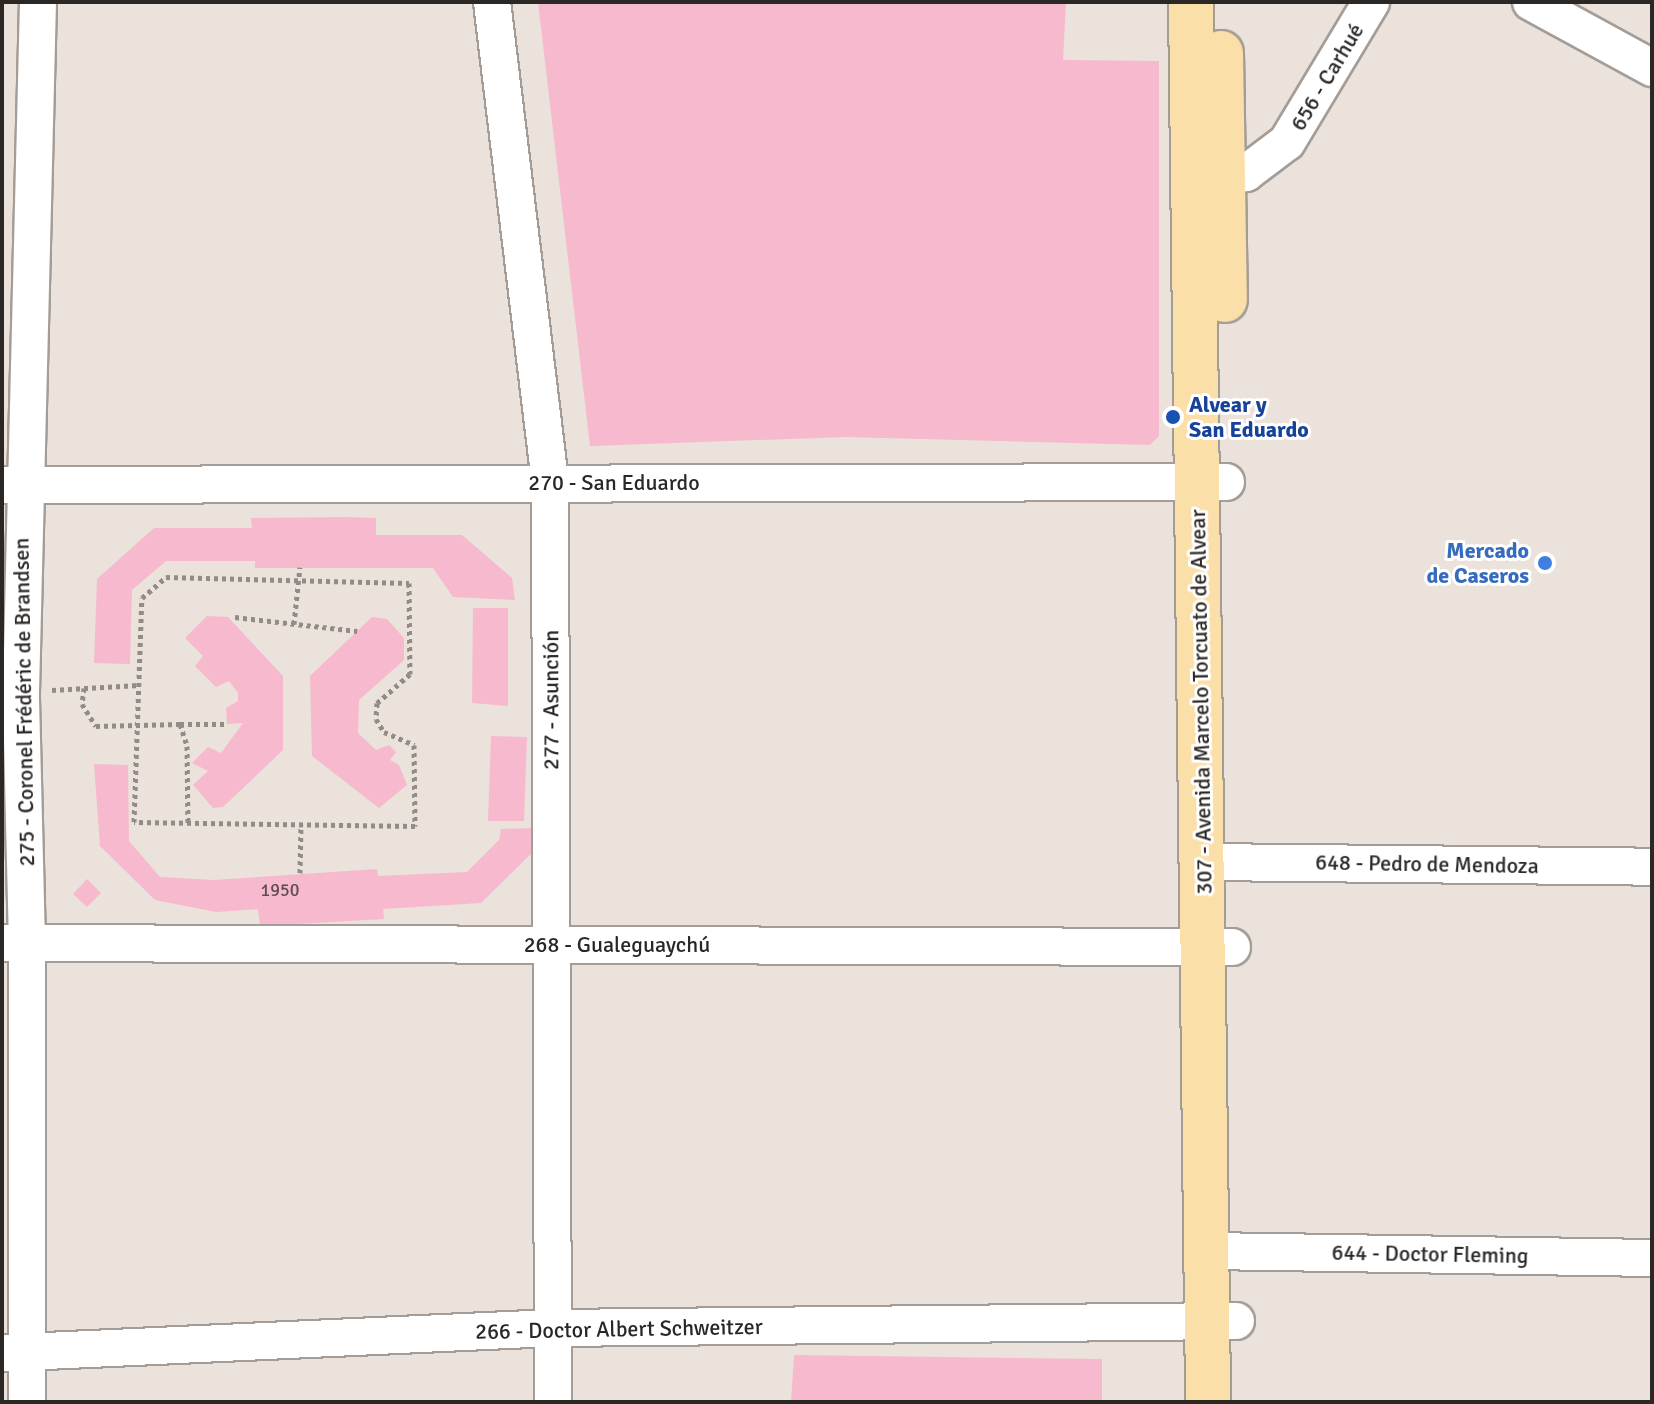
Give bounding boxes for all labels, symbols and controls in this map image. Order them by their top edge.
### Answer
street label: 656 - Carhué [1285,19,1369,135]
place label: Alvear y San Eduardo [1189,391,1309,442]
marker: Alvear y San Eduardo [1164,408,1182,426]
street label: 270 - San Eduardo [528,470,700,496]
street label: 307 - Avenida Marcelo Torcuato de Alvear [1184,509,1218,895]
street label: 275 - Coronel Frédéric de Brandsen [8,537,40,867]
place label: Mercado de Caseros [1426,537,1529,588]
marker: Mercado de Caseros [1536,554,1554,572]
street label: 277 - Asunción [538,630,564,770]
street label: 648 - Pedro de Mendoza [1315,849,1539,879]
house number: 1950 [261,879,299,901]
street label: 268 - Gualeguaychú [524,932,710,958]
street label: 644 - Doctor Fleming [1331,1239,1529,1269]
street label: 266 - Doctor Albert Schweitzer [475,1313,763,1345]

